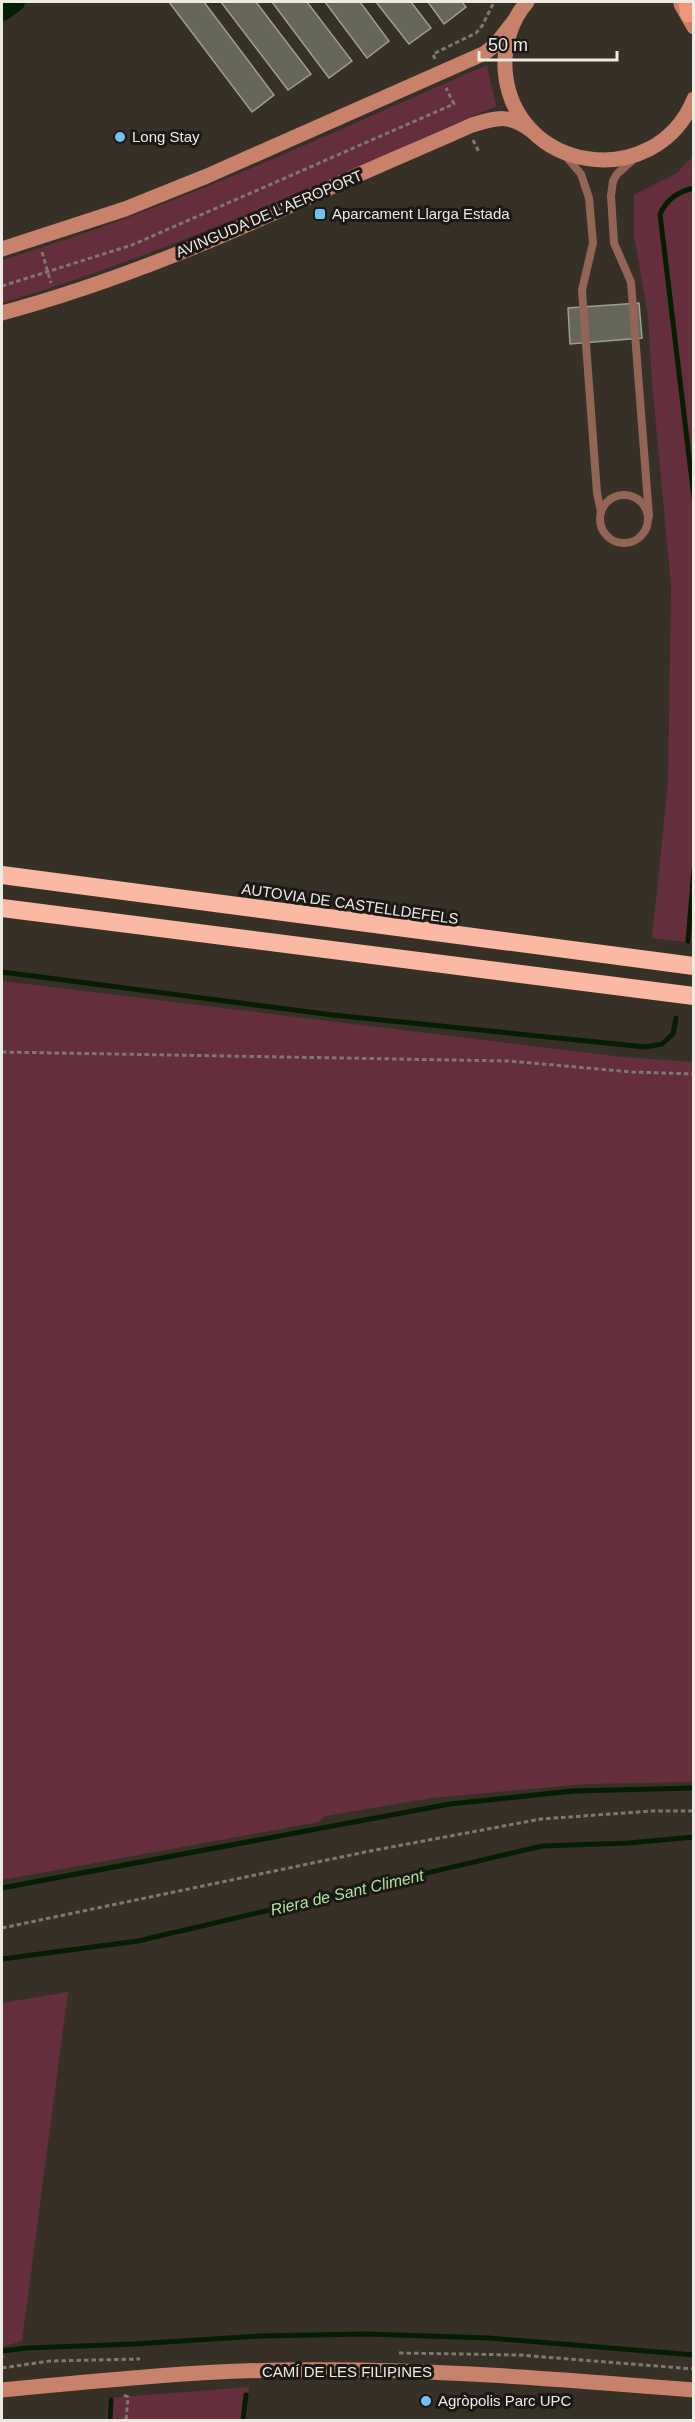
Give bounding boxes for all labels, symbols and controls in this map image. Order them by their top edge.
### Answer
scale bar [479,24,617,62]
text: 50 m [488,35,528,55]
place label: Long Stay [132,128,200,145]
marker: Long Stay [113,130,127,144]
street label: AVINGUDA DE L'AEROPORT [173,167,364,261]
place label: Aparcament Llarga Estada [332,205,510,222]
marker: Aparcament Llarga Estada [313,207,327,221]
street label: AUTOVIA DE CASTELLDEFELS [240,880,460,927]
water label: Riera de Sant Climent [269,1866,426,1918]
street label: CAMÍ DE LES FILIPINES [262,2363,432,2380]
place label: Agròpolis Parc UPC [438,2392,572,2409]
marker: Agròpolis Parc UPC [419,2394,433,2408]

